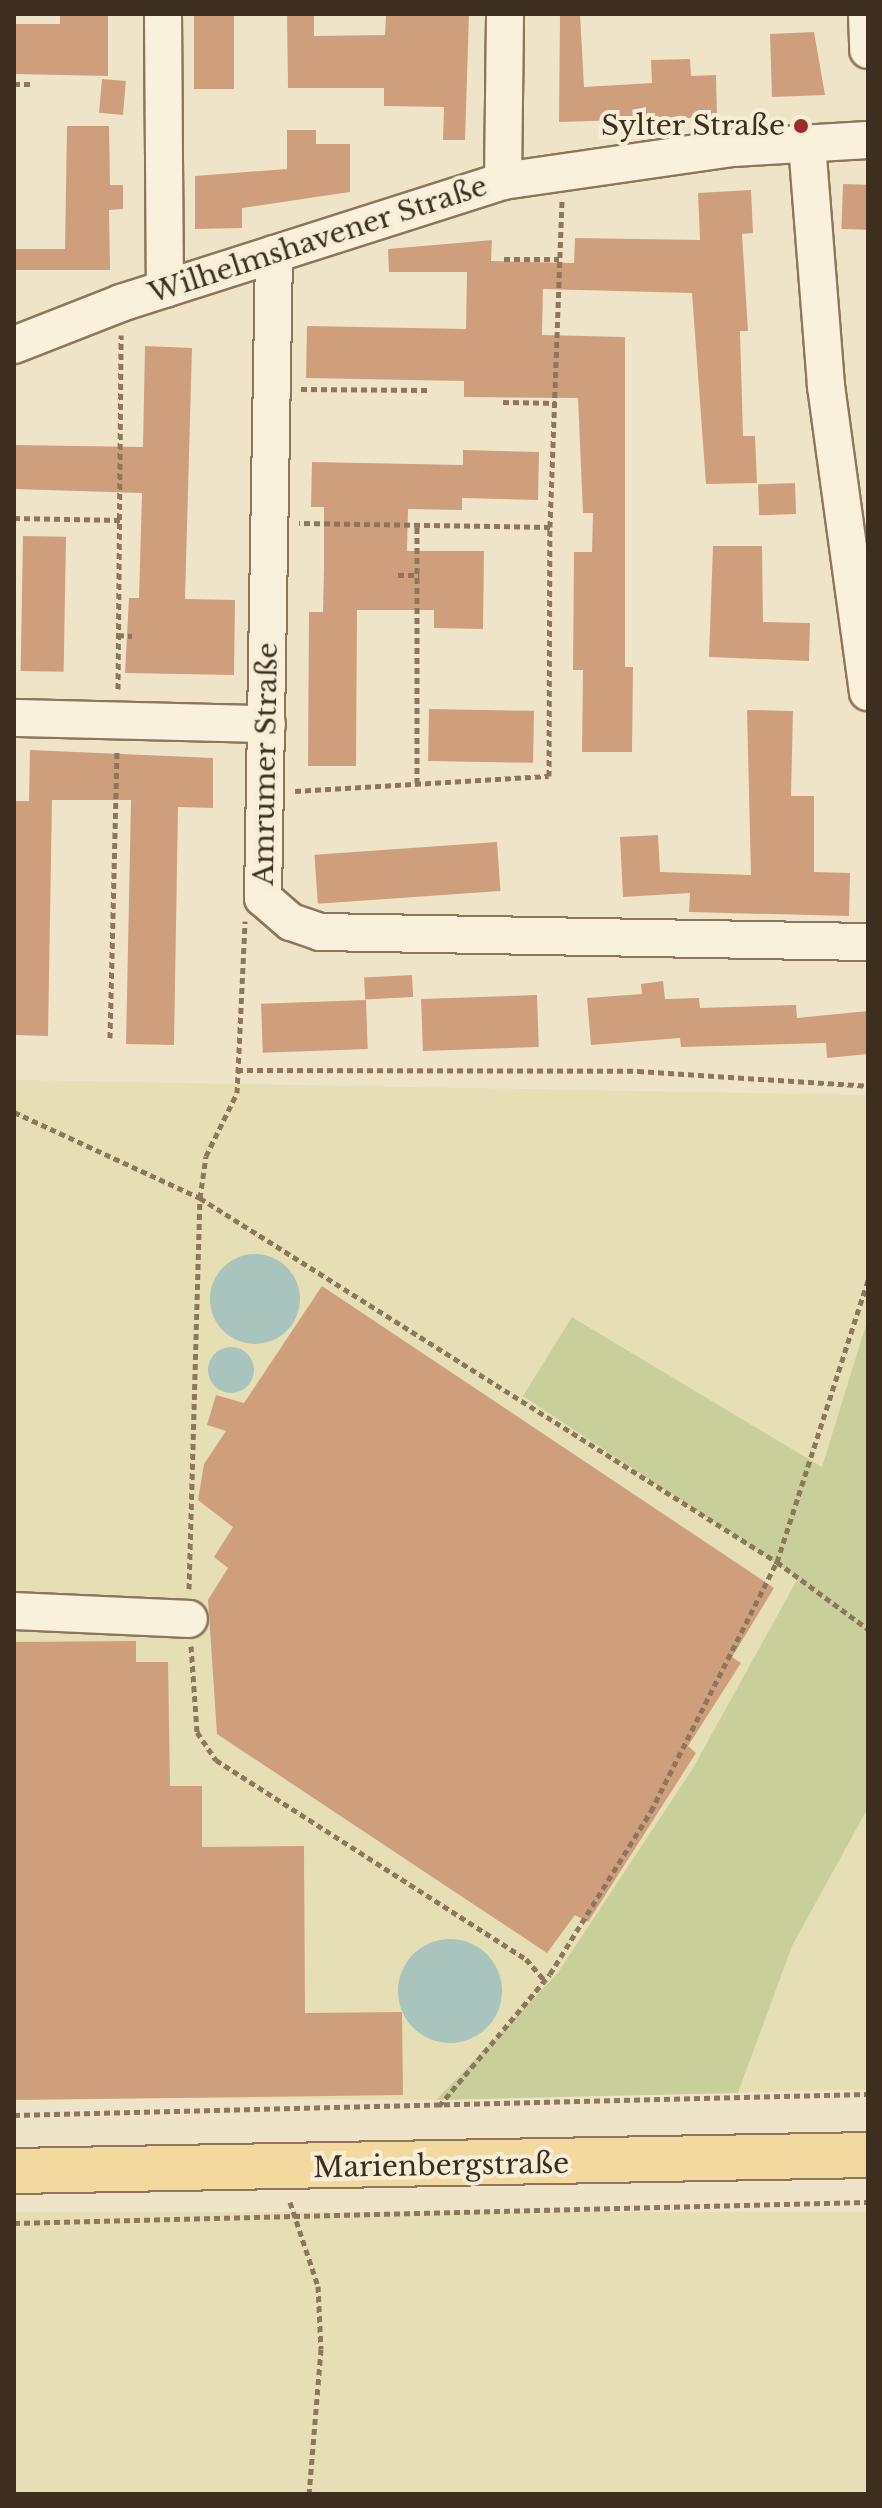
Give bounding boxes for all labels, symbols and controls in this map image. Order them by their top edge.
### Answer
place label: Sylter Straße [600,109,785,143]
marker: Sylter Straße [792,117,810,135]
street label: Wilhelmshavener Straße [144,169,492,311]
street label: Amrumer Straße [247,642,285,886]
street label: Marienbergstraße [313,2147,569,2185]

